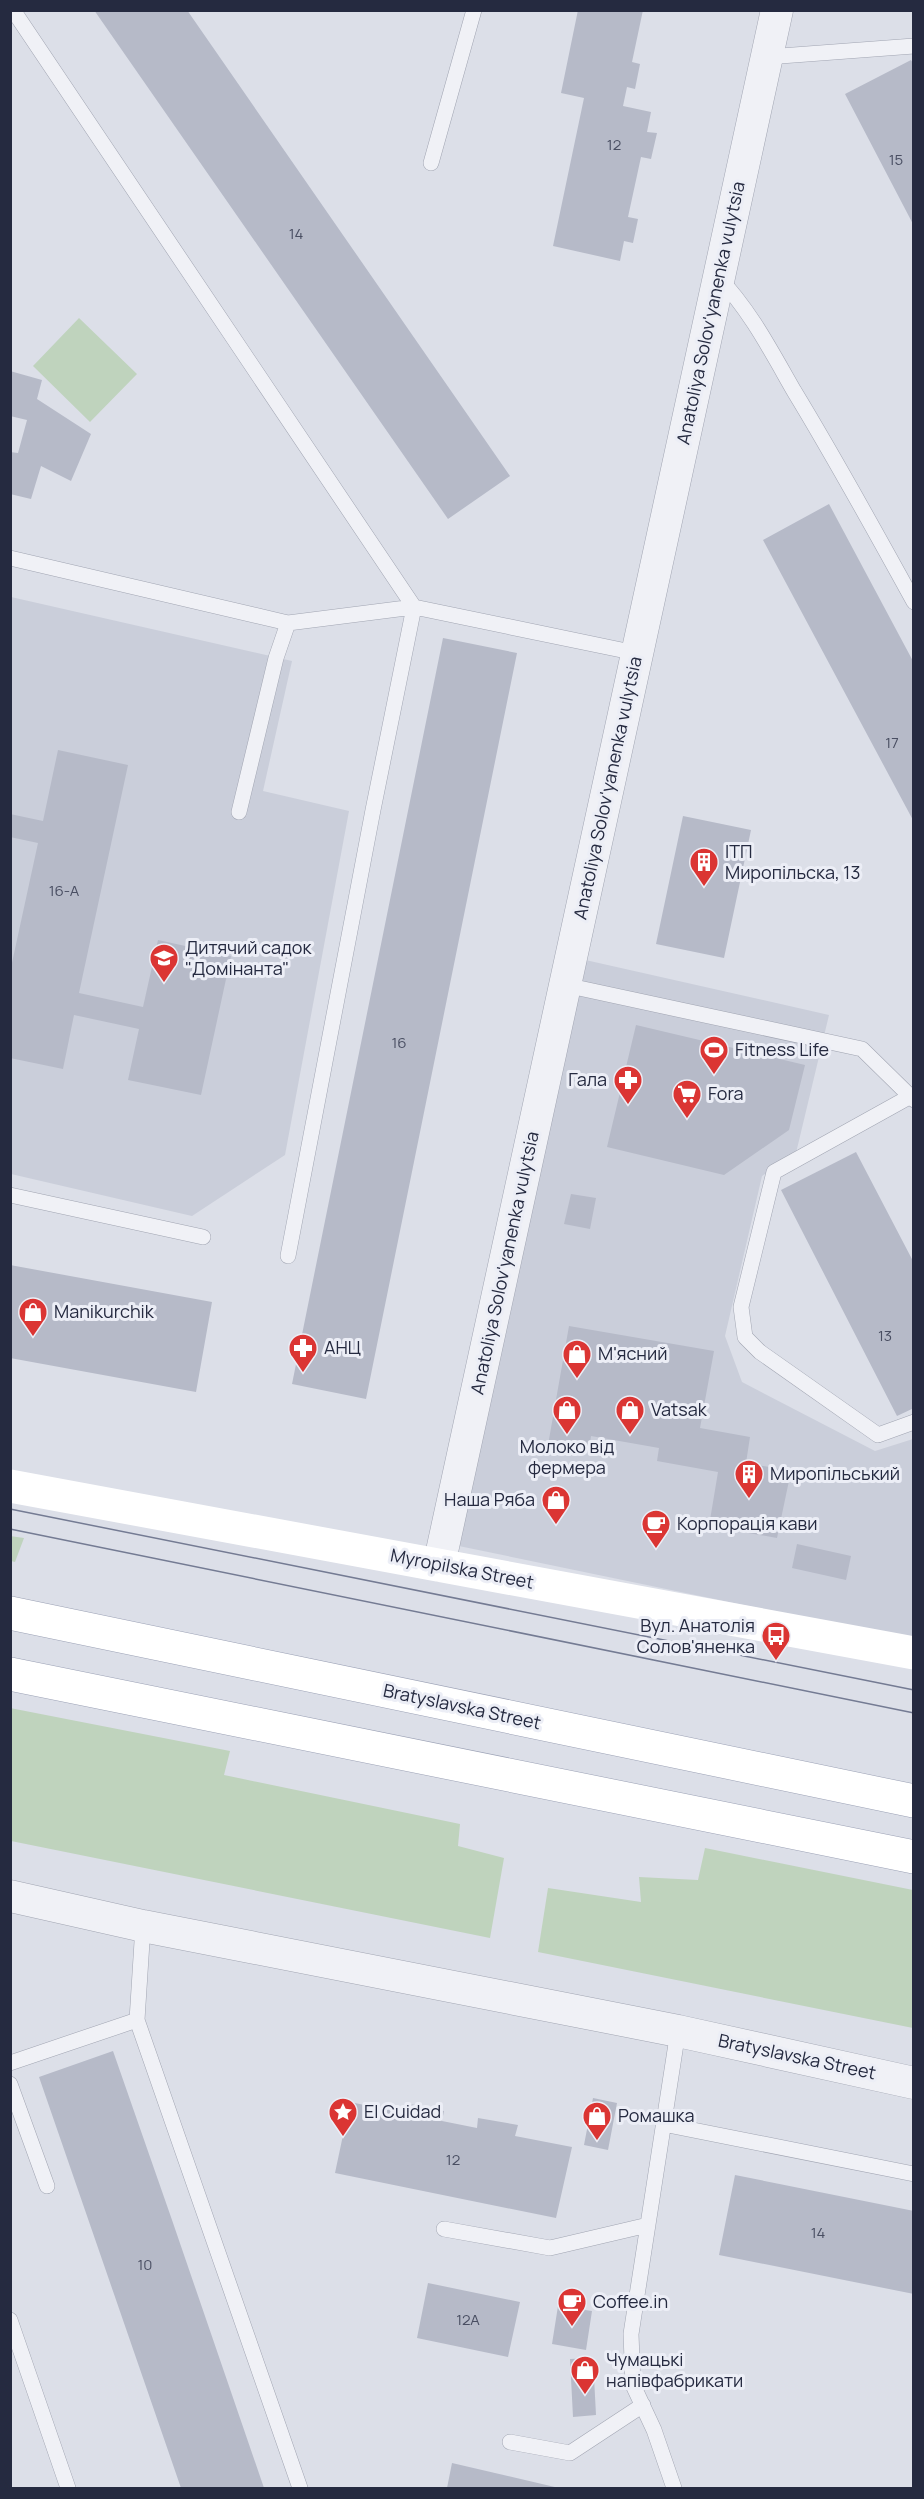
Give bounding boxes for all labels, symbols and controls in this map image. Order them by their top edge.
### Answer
house number: 12 [607,134,621,155]
house number: 15 [889,149,903,170]
street label: Anatoliya Solov'yanenka vulytsia [670,179,750,447]
house number: 14 [289,223,303,244]
street label: Anatoliya Solov'yanenka vulytsia [567,654,647,922]
house number: 17 [885,732,899,753]
place label: ІТП Миропільска, 13 [725,839,860,884]
building icon: ІТП Миропільска, 13 [688,846,720,888]
house number: 16-А [49,880,80,901]
place label: Дитячий садок "Домінанта" [185,935,312,980]
school or university icon: Дитячий садок "Домінанта" [148,942,180,984]
house number: 16 [391,1032,407,1053]
sports icon: Fitness Life [698,1034,730,1076]
place label: Fitness Life [735,1037,829,1061]
pharmacy icon: Гала [612,1064,644,1106]
place label: Гала [568,1067,607,1091]
supermarket icon: Fora [671,1078,703,1120]
place label: Fora [708,1081,744,1105]
street label: Anatoliya Solov'yanenka vulytsia [464,1129,544,1397]
shop icon: Manikurchik [17,1296,49,1338]
place label: Manikurchik [54,1299,155,1323]
house number: 13 [878,1325,892,1346]
pharmacy icon: АНЦ [287,1332,319,1374]
place label: АНЦ [324,1335,361,1359]
shop icon: М'ясний [561,1338,593,1380]
place label: М'ясний [598,1341,667,1365]
shop icon: Молоко від фермера [551,1394,583,1436]
shop icon: Vatsak [614,1394,646,1436]
place label: Vatsak [651,1397,708,1421]
place label: Молоко від фермера [520,1434,614,1479]
building icon: Миропільський [733,1458,765,1500]
place label: Миропільський [770,1461,900,1485]
shop icon: Наша Ряба [540,1484,572,1526]
place label: Наша Ряба [444,1487,535,1511]
cafe icon: Корпорація кави [640,1508,672,1550]
place label: Корпорація кави [677,1511,817,1535]
street label: Myropilska Street [388,1542,536,1594]
place label: Вул. Анатолія Солов'яненка [637,1613,755,1658]
bus stop icon: Вул. Анатолія Солов'яненка [760,1620,792,1662]
street label: Bratyslavska Street [381,1678,543,1734]
street label: Bratyslavska Street [716,2028,878,2084]
place icon: El Cuidad [327,2096,359,2138]
place label: El Cuidad [364,2099,441,2123]
shop icon: Ромашка [581,2100,613,2142]
place label: Ромашка [618,2103,695,2127]
house number: 12 [446,2149,460,2170]
house number: 14 [811,2222,825,2243]
house number: 10 [138,2254,153,2275]
cafe icon: Coffee.in [556,2286,588,2328]
place label: Coffee.in [593,2289,668,2313]
house number: 12А [456,2309,480,2330]
place label: Чумацькі напівфабрикати [606,2347,743,2392]
shop icon: Чумацькі напівфабрикати [569,2354,601,2396]

